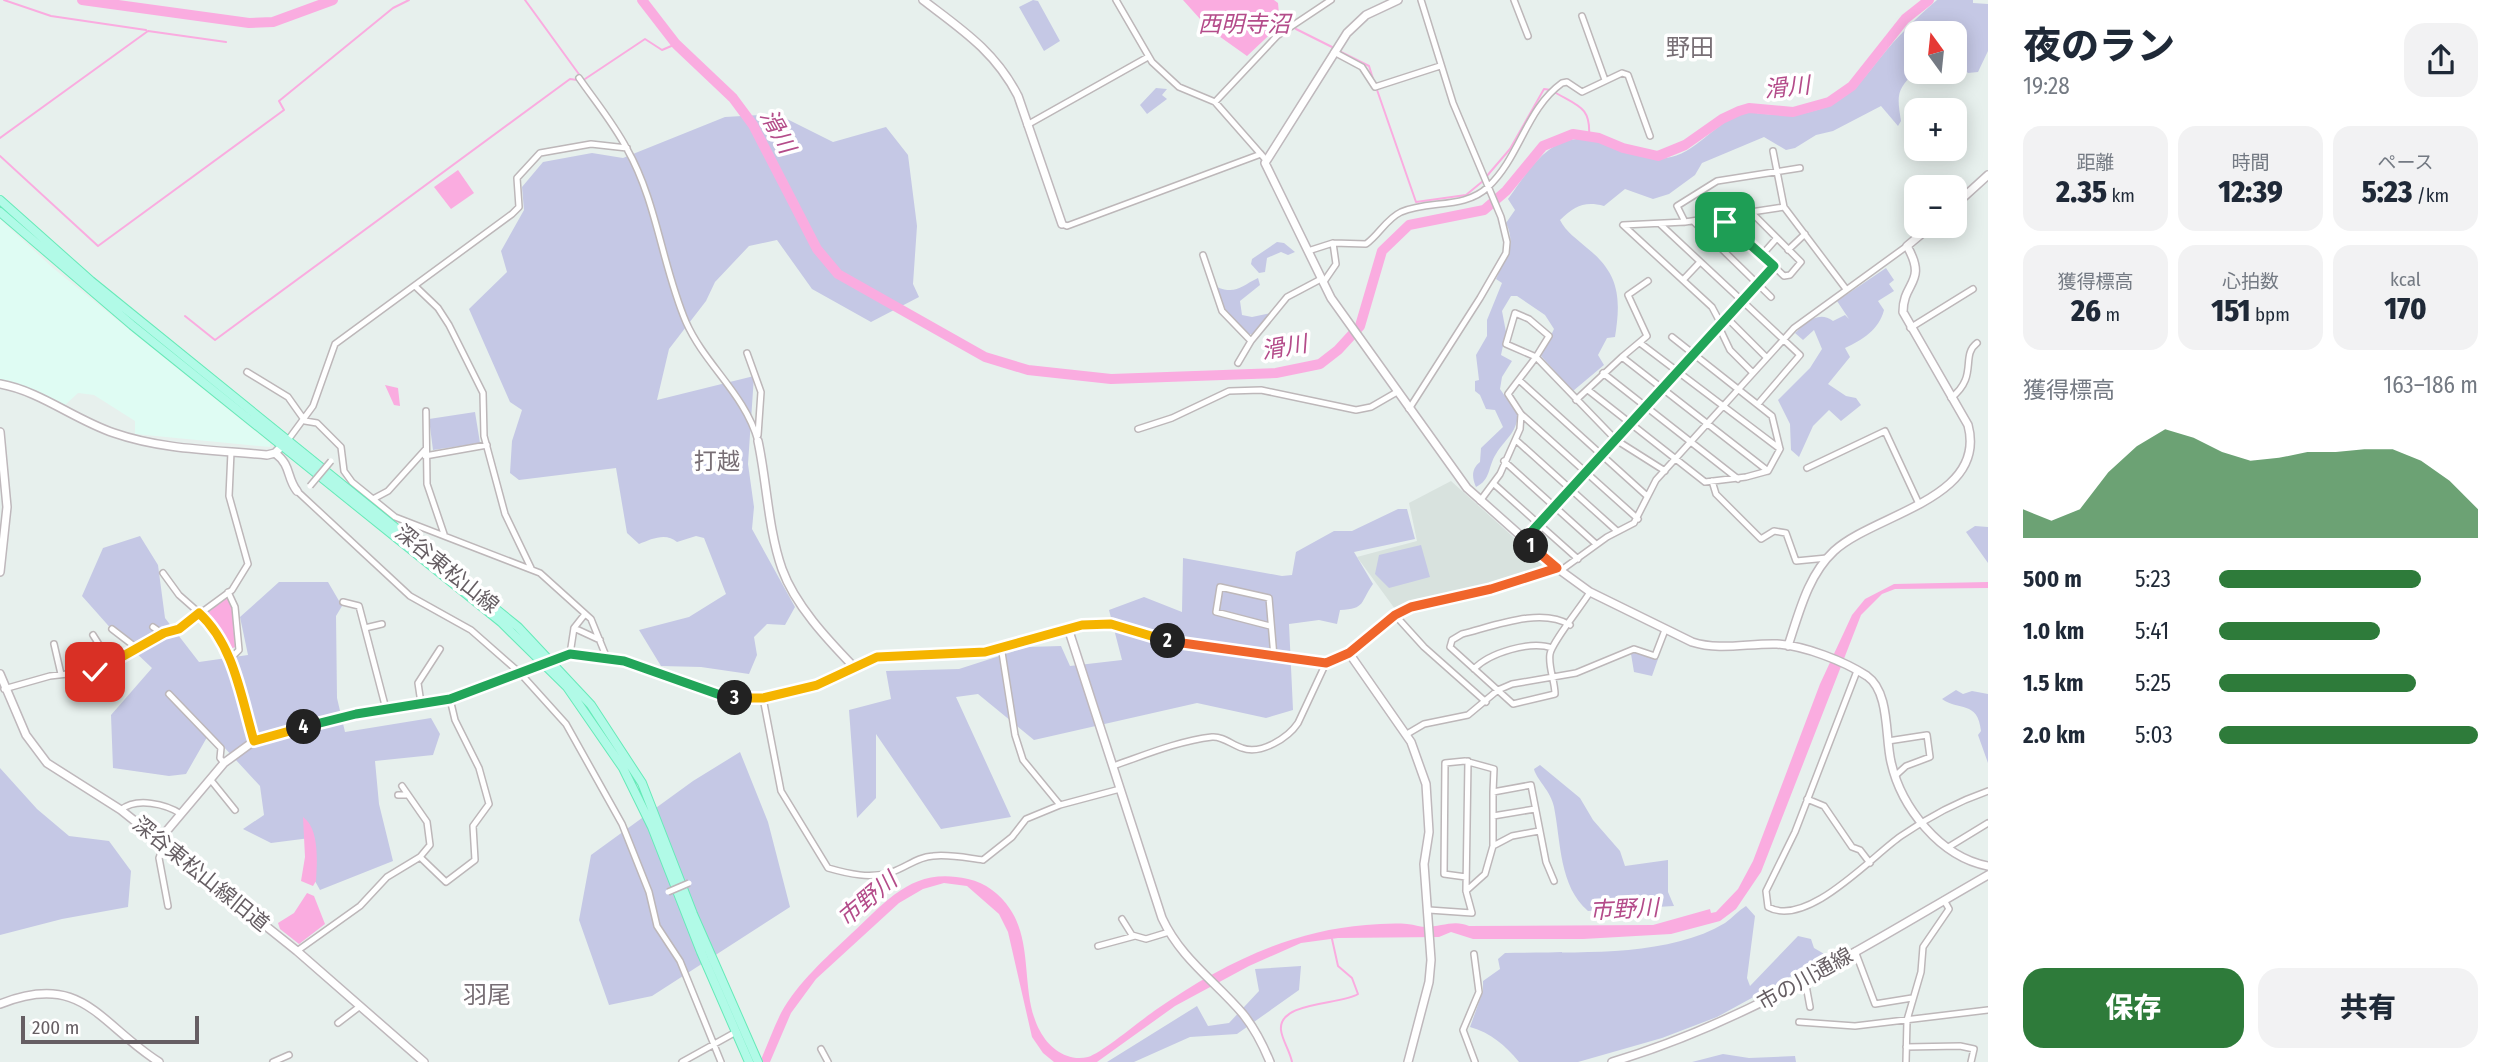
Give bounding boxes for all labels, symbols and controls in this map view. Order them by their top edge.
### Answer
water label: 西明寺沼 [1198,10,1293,38]
north arrow [1904,21,1967,84]
map controls [1904,21,1967,238]
text: 夜のラン [2023,23,2175,69]
button: share [2404,23,2478,97]
district label: 野田 [1666,34,1714,62]
water label: 滑川 [1763,70,1814,103]
text: 19:28 [2023,72,2070,100]
button: + [1904,98,1967,161]
water label: 滑川 [755,104,803,161]
text: 距離 [2076,151,2115,174]
text: 時間 [2231,151,2270,174]
text: ペース [2377,151,2434,174]
text: 2.35 [2056,174,2107,210]
text: 12:39 [2218,174,2283,210]
text: 5:23 [2362,174,2412,210]
button: − [1904,175,1967,238]
text: km [2107,184,2135,207]
text: /km [2412,184,2449,207]
pin [1695,192,1755,252]
icon: arrive [1706,203,1744,241]
text: kcal [2390,268,2421,291]
text: 獲得標高 [2057,270,2134,293]
text: 心拍数 [2222,270,2279,293]
text: 170 [2384,291,2427,327]
text: 26 [2071,293,2101,329]
text: 151 [2211,293,2251,329]
text: m [2101,303,2120,326]
text: bpm [2251,303,2290,326]
water label: 滑川 [1259,329,1312,365]
text: 163–186 m [2383,371,2478,399]
text: 獲得標高 [2023,376,2115,404]
district label: 打越 [694,447,740,475]
street label: 深谷東松山線 [390,519,504,619]
pin: 1 [1514,528,1548,564]
text: 1 [1526,534,1535,557]
text: 500 m [2023,565,2082,593]
text: 5:23 [2135,565,2171,593]
text: 1.0 km [2023,617,2084,645]
text: 5:41 [2135,617,2169,645]
pin: 2 [1150,624,1186,658]
text: 2 [1163,629,1172,652]
pin [65,642,125,702]
icon: check [76,653,114,691]
text: 1.5 km [2023,669,2084,697]
text: 5:25 [2135,669,2171,697]
pin: 3 [718,680,752,716]
text: 3 [730,686,739,709]
pin: 4 [286,710,322,744]
text: 4 [299,715,308,738]
text: 2.0 km [2023,721,2085,749]
text: 5:03 [2135,721,2173,749]
street label: 深谷東松山線旧道 [128,811,274,937]
water label: 市野川 [832,864,905,932]
water label: 市野川 [1589,893,1662,925]
street label: 市の川通線 [1753,942,1857,1016]
button: 保存 [2023,968,2244,1048]
button: 共有 [2258,968,2478,1048]
district label: 羽尾 [463,981,511,1009]
scale bar [21,1013,200,1045]
text: 200 m [32,1016,79,1039]

